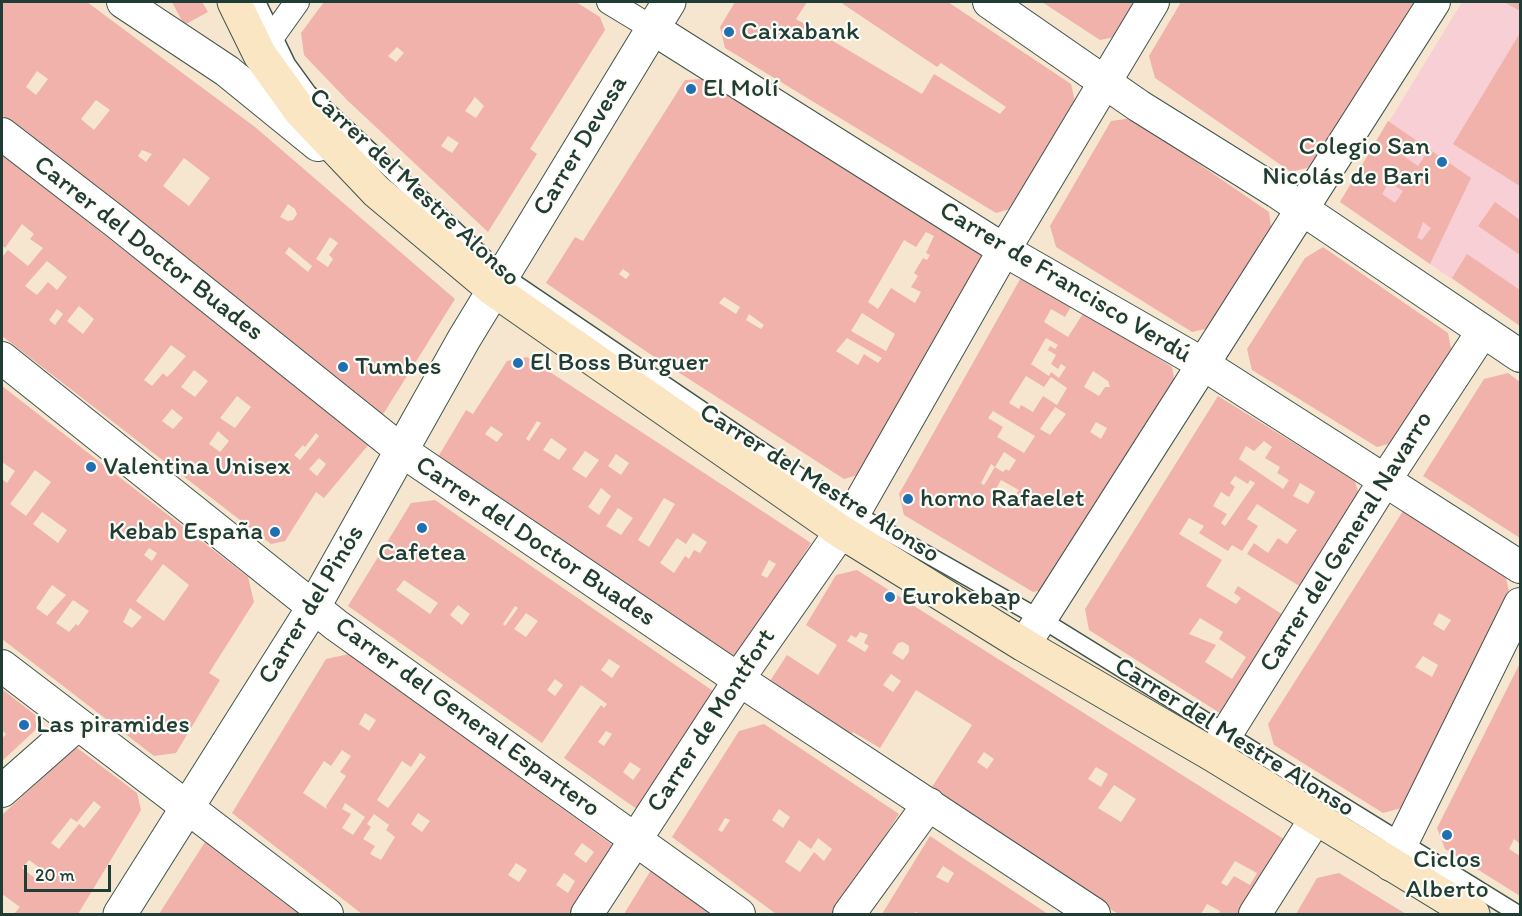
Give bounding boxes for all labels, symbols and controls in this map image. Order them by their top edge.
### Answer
place label: Caixabank [741,16,860,48]
marker: Caixabank [722,25,736,39]
street label: Carrer Devesa [527,70,635,222]
place label: El Molí [703,73,778,105]
street label: Carrer del Mestre Alonso [302,82,526,294]
marker: El Molí [684,82,698,96]
place label: Colegio San Nicolás de Bari [1262,131,1430,192]
street label: Carrer del Doctor Buades [27,150,269,348]
marker: Colegio San Nicolás de Bari [1435,155,1449,169]
street label: Carrer de Francisco Verdú [933,195,1197,371]
place label: El Boss Burguer [530,347,708,379]
place label: Tumbes [355,351,442,383]
marker: El Boss Burguer [511,356,525,370]
marker: Tumbes [336,360,350,374]
street label: Carrer del Mestre Alonso [693,397,945,571]
street label: Carrer del General Navarro [1254,406,1440,678]
street label: Carrer del Doctor Buades [409,450,661,634]
place label: Valentina Unisex [103,451,290,483]
marker: Valentina Unisex [84,460,98,474]
place label: horno Rafaelet [920,483,1085,515]
marker: horno Rafaelet [901,492,915,506]
place label: Kebab España [109,516,263,548]
street label: Carrer del Pinós [252,520,372,690]
marker: Cafetea [415,521,429,535]
marker: Kebab España [268,525,282,539]
place label: Cafetea [378,537,466,569]
place label: Eurokebap [902,581,1021,613]
marker: Eurokebap [883,590,897,604]
street label: Carrer del General Espartero [328,611,606,825]
street label: Carrer de Montfort [641,623,783,819]
street label: Carrer del Mestre Alonso [1108,651,1360,825]
place label: Las piramides [36,709,190,741]
marker: Las piramides [17,718,31,732]
marker: Ciclos Alberto [1440,828,1454,842]
place label: Ciclos Alberto [1405,844,1489,906]
scale bar [27,853,114,891]
text: 20 m [35,864,75,886]

